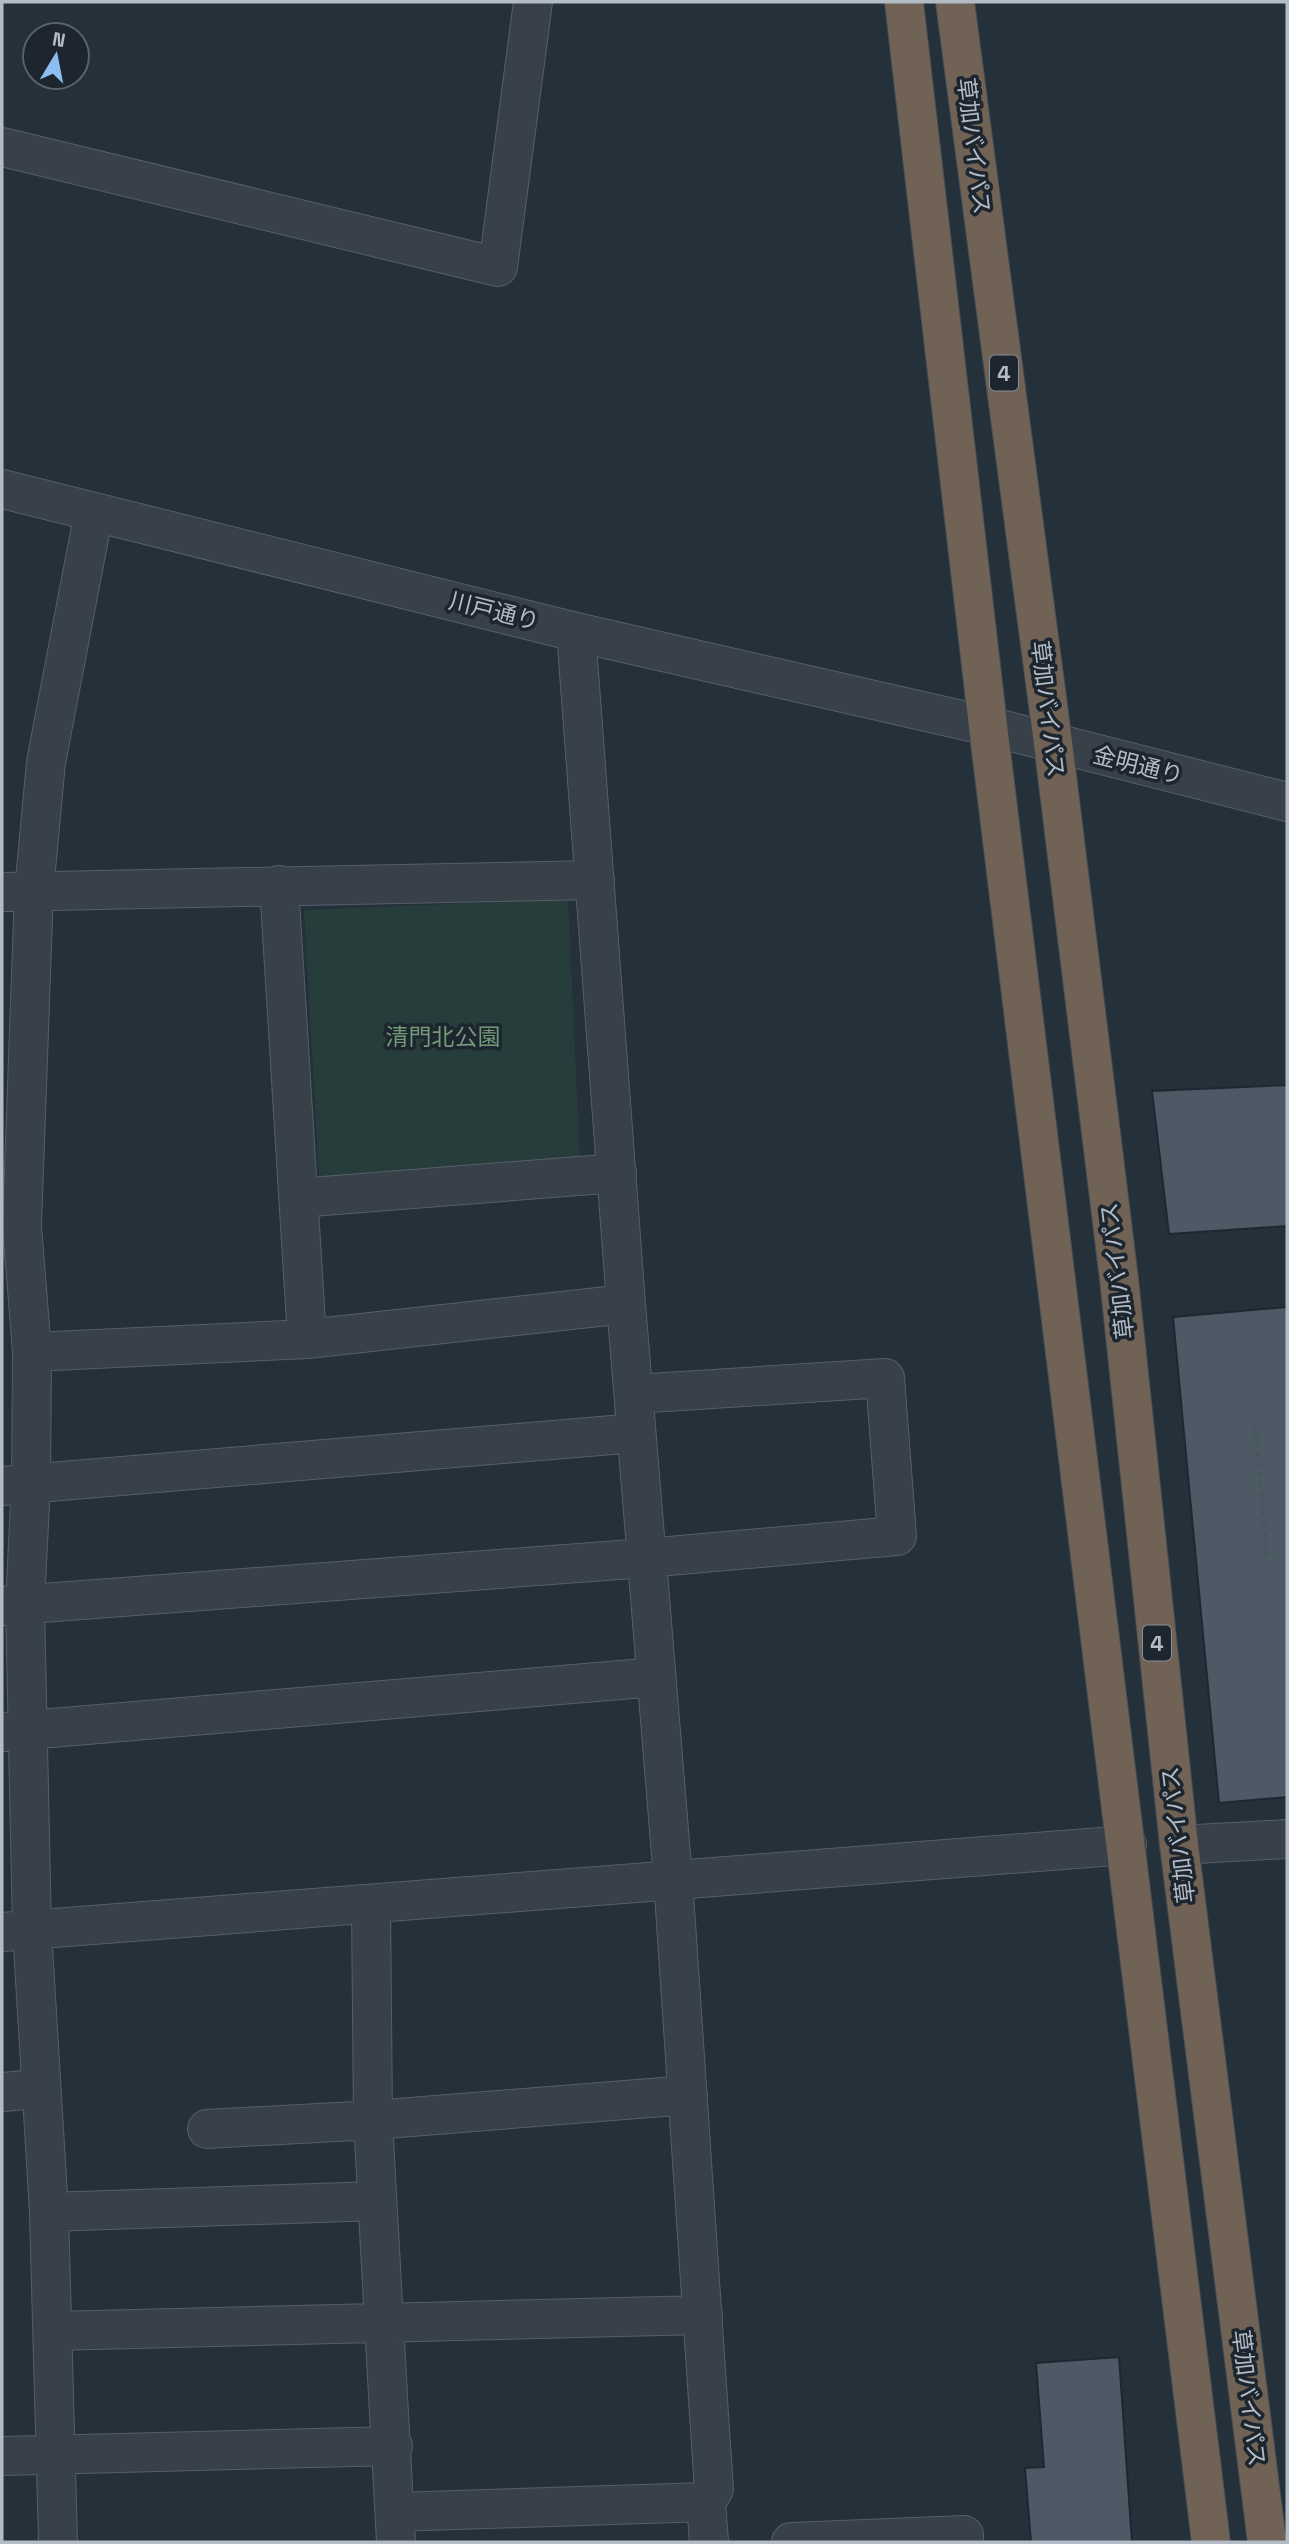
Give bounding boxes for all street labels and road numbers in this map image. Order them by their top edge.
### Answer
street label: 草加バイパス [951,76,997,216]
road number: 4 [990,356,1018,390]
street label: 川戸通り [446,585,542,637]
street label: 草加バイパス [1025,639,1071,779]
street label: 金明通り [1090,739,1186,791]
street label: 草加バイパス [1094,1201,1140,1341]
road number: 4 [1143,1626,1171,1660]
street label: 草加バイパス [1155,1765,1201,1905]
street label: 草加バイパス [1226,2328,1272,2468]

